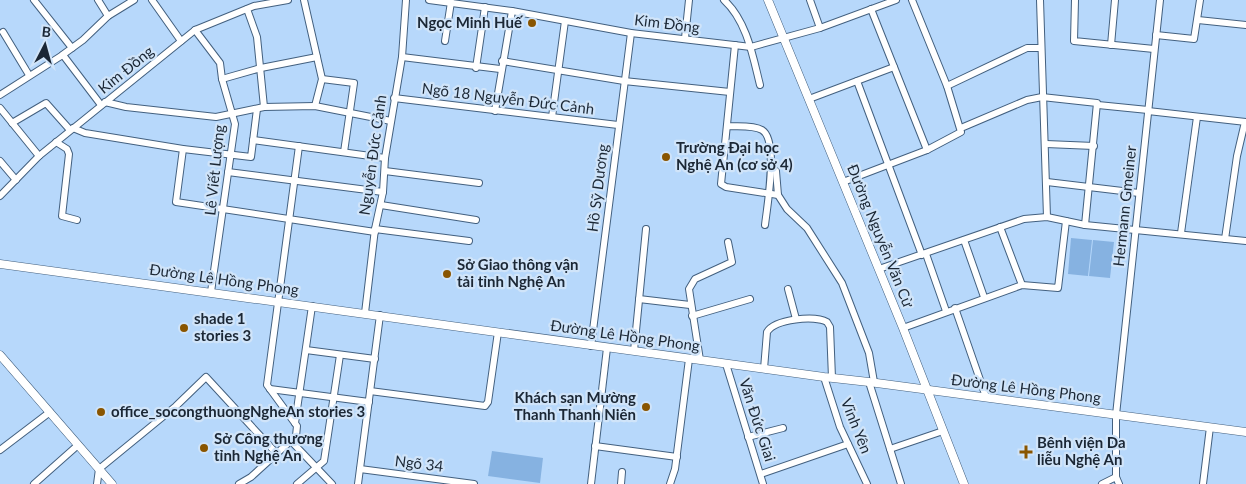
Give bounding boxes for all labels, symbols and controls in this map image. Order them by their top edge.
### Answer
street label: Kim Đồng [633,10,701,36]
place label: Ngọc Minh Huế [417,13,524,31]
marker: Ngọc Minh Huế [526,17,538,29]
north arrow [20,20,70,70]
text: B [41,23,52,41]
street label: Kim Đồng [94,41,157,97]
street label: Ngõ 18 Nguyễn Đức Cảnh [421,78,595,118]
street label: Nguyễn Đức Cảnh [355,94,389,216]
street label: Lê Viết Lượng [200,123,228,216]
place label: Trường Đại học Nghệ An (cơ sở 4) [676,138,793,173]
street label: Hồ Sỹ Dương [583,143,611,233]
street label: Hermann Gmeiner [1109,144,1139,267]
marker: Trường Đại học Nghệ An (cơ sở 4) [660,151,672,163]
street label: Đường Nguyễn Văn Cừ [844,161,918,310]
place label: Sở Giao thông vận tải tỉnh Nghệ An [457,255,578,290]
street label: Đường Lê Hồng Phong [148,260,300,298]
marker: Sở Giao thông vận tải tỉnh Nghệ An [441,268,453,280]
place label: shade 1 stories 3 [194,309,251,344]
street label: Đường Lê Hồng Phong [549,316,701,354]
marker: shade 1 stories 3 [178,322,190,334]
street label: Đường Lê Hồng Phong [950,370,1102,406]
street label: Văn Đức Giai [736,376,780,463]
place label: Khách sạn Mường Thanh Thanh Niên [514,388,636,423]
street label: Vĩnh Yên [838,395,876,456]
marker: Khách sạn Mường Thanh Thanh Niên [640,401,652,413]
place label: office_socongthuongNgheAn stories 3 [111,402,365,420]
marker: office_socongthuongNgheAn stories 3 [95,406,107,418]
place label: Sở Công thương tỉnh Nghệ An [214,429,323,464]
place label: Bệnh viện Da liễu Nghệ An [1037,433,1126,468]
marker: Sở Công thương tỉnh Nghệ An [198,442,210,454]
marker: Bệnh viện Da liễu Nghệ An [1019,445,1033,459]
street label: Ngõ 34 [394,451,445,475]

